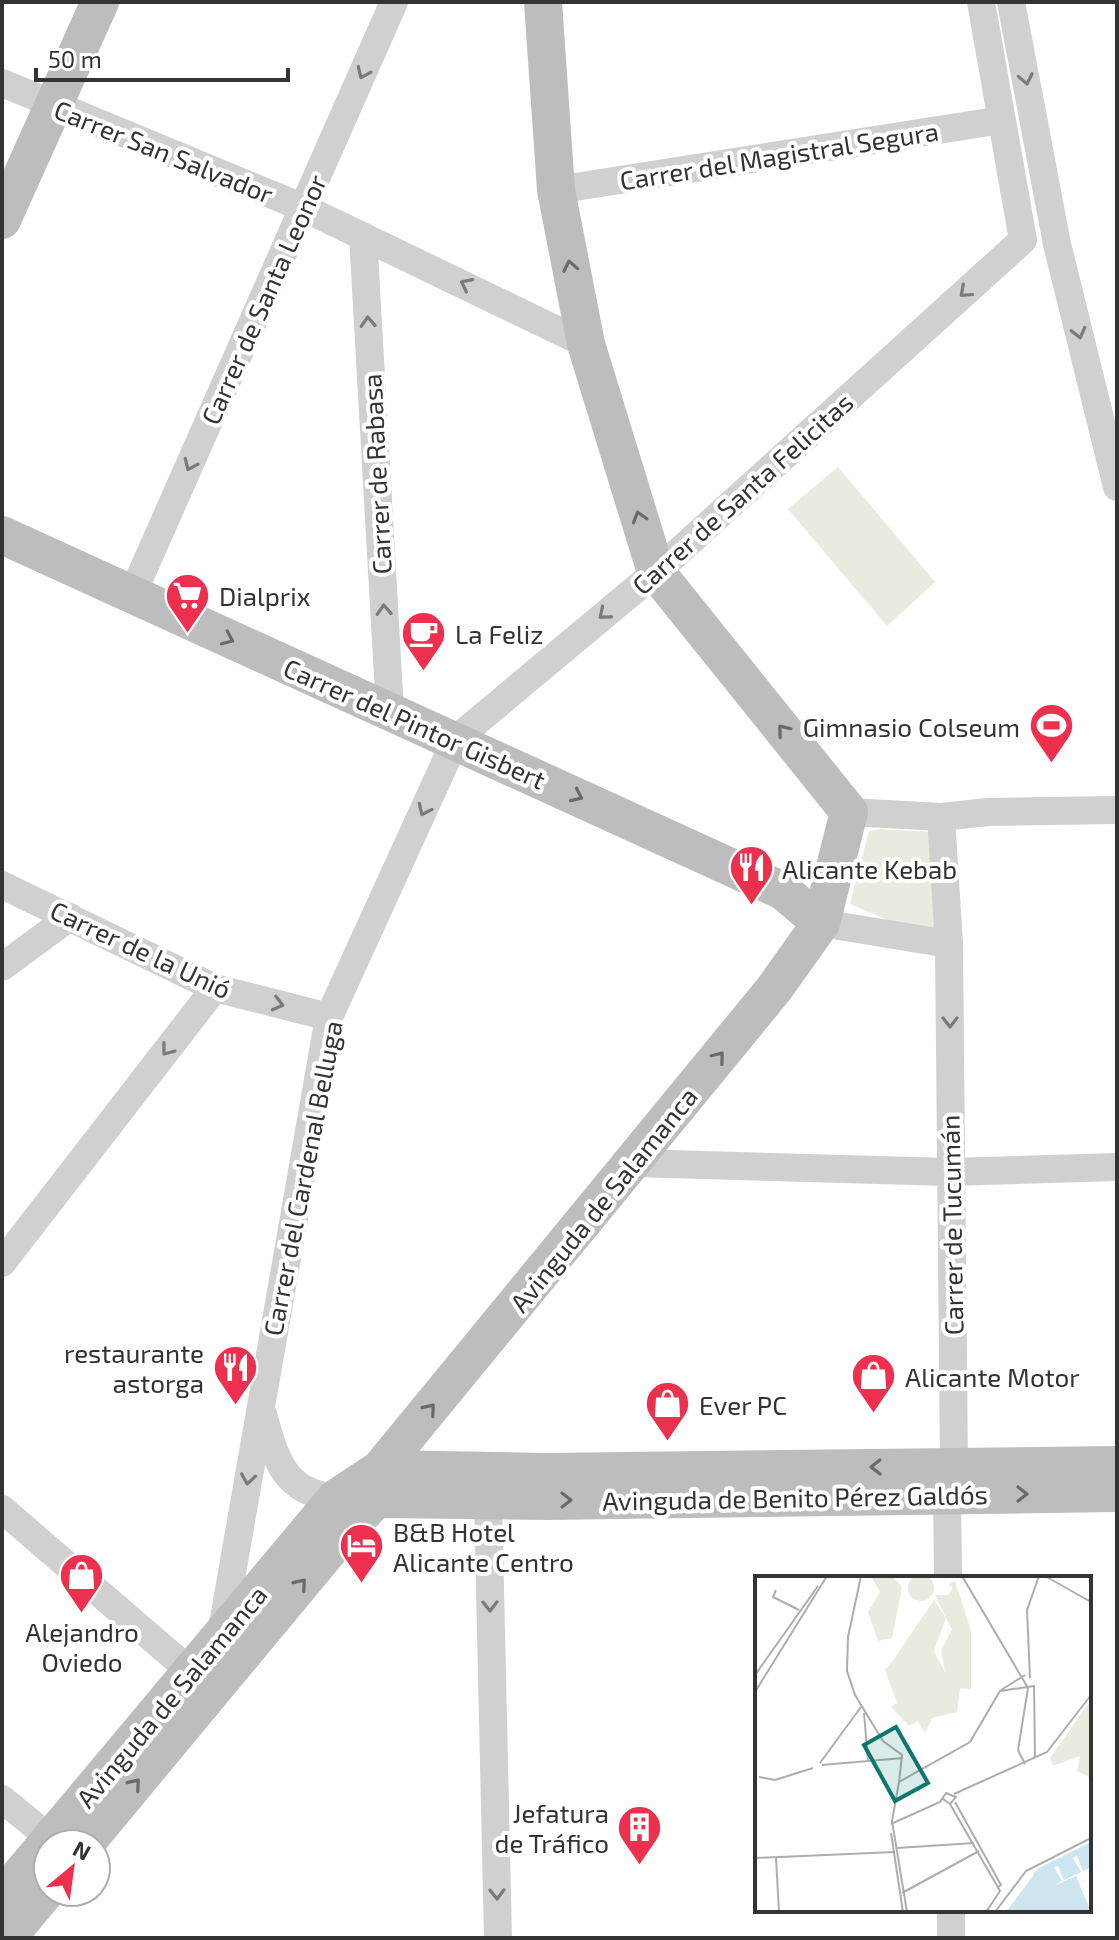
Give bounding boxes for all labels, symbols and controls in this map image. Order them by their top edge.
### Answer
scale bar [36,32,288,82]
text: 50 m [48,44,102,73]
one-way arrow [357,65,373,80]
one-way arrow [1016,72,1033,85]
street label: Carrer San Salvador [50,93,278,209]
street label: Carrer del Magistral Segura [617,114,941,196]
street label: Carrer de Santa Leonor [194,169,332,429]
one-way arrow [563,259,580,273]
one-way arrow [459,278,474,293]
one-way arrow [960,282,975,297]
one-way arrow [359,315,376,328]
one-way arrow [1069,326,1086,339]
street label: Carrer de Rabasa [355,373,397,575]
street label: Carrer de Santa Felicitas [625,386,859,600]
one-way arrow [183,457,199,471]
one-way arrow [632,510,648,524]
supermarket icon: Dialprix [164,571,212,634]
place label: Dialprix [219,580,311,611]
one-way arrow [376,603,393,616]
one-way arrow [599,604,614,619]
cafe icon: La Feliz [400,609,448,672]
place label: La Feliz [455,618,543,649]
one-way arrow [220,629,234,645]
street label: Carrer del Pintor Gisbert [279,651,551,795]
sports icon: Gimnasio Colseum [1027,702,1075,765]
place label: Gimnasio Colseum [803,711,1020,742]
one-way arrow [778,724,793,739]
one-way arrow [569,786,584,802]
one-way arrow [417,802,433,817]
restaurant icon: Alicante Kebab [727,844,775,907]
place label: Alicante Kebab [782,853,957,884]
street label: Carrer de la Unió [46,894,236,1004]
one-way arrow [271,995,285,1012]
one-way arrow [941,1016,959,1029]
street label: Carrer del Cardenal Belluga [256,1018,348,1338]
one-way arrow [163,1041,177,1056]
one-way arrow [710,1051,724,1066]
street label: Avinguda de Salamanca [503,1080,703,1318]
street label: Carrer de Tucumán [934,1114,968,1336]
place label: restaurante astorga [64,1337,204,1398]
restaurant icon: restaurante astorga [211,1343,259,1406]
shop icon: Alicante Motor [850,1352,898,1415]
place label: Alicante Motor [905,1361,1080,1392]
shop icon: Ever PC [644,1380,692,1443]
place label: Ever PC [699,1389,787,1420]
one-way arrow [420,1404,435,1418]
one-way arrow [869,1458,882,1476]
one-way arrow [240,1472,257,1486]
street label: Avinguda de Benito Pérez Galdós [602,1478,988,1516]
one-way arrow [1016,1485,1029,1503]
one-way arrow [560,1492,573,1509]
place label: B&B Hotel Alicante Centro [393,1516,574,1577]
hotel icon: B&B Hotel Alicante Centro [338,1522,386,1585]
shop icon: Alejandro Oviedo [58,1552,106,1615]
inset map [755,1576,1091,1912]
one-way arrow [291,1578,306,1593]
street label: Avinguda de Salamanca [69,1579,273,1813]
one-way arrow [482,1600,499,1613]
place label: Alejandro Oviedo [25,1616,139,1677]
one-way arrow [125,1779,140,1793]
place label: Jefatura de Tráfico [495,1797,609,1858]
building icon: Jefatura de Tráfico [616,1803,664,1866]
north arrow [32,1828,112,1908]
text: N [69,1834,95,1865]
one-way arrow [488,1888,505,1901]

